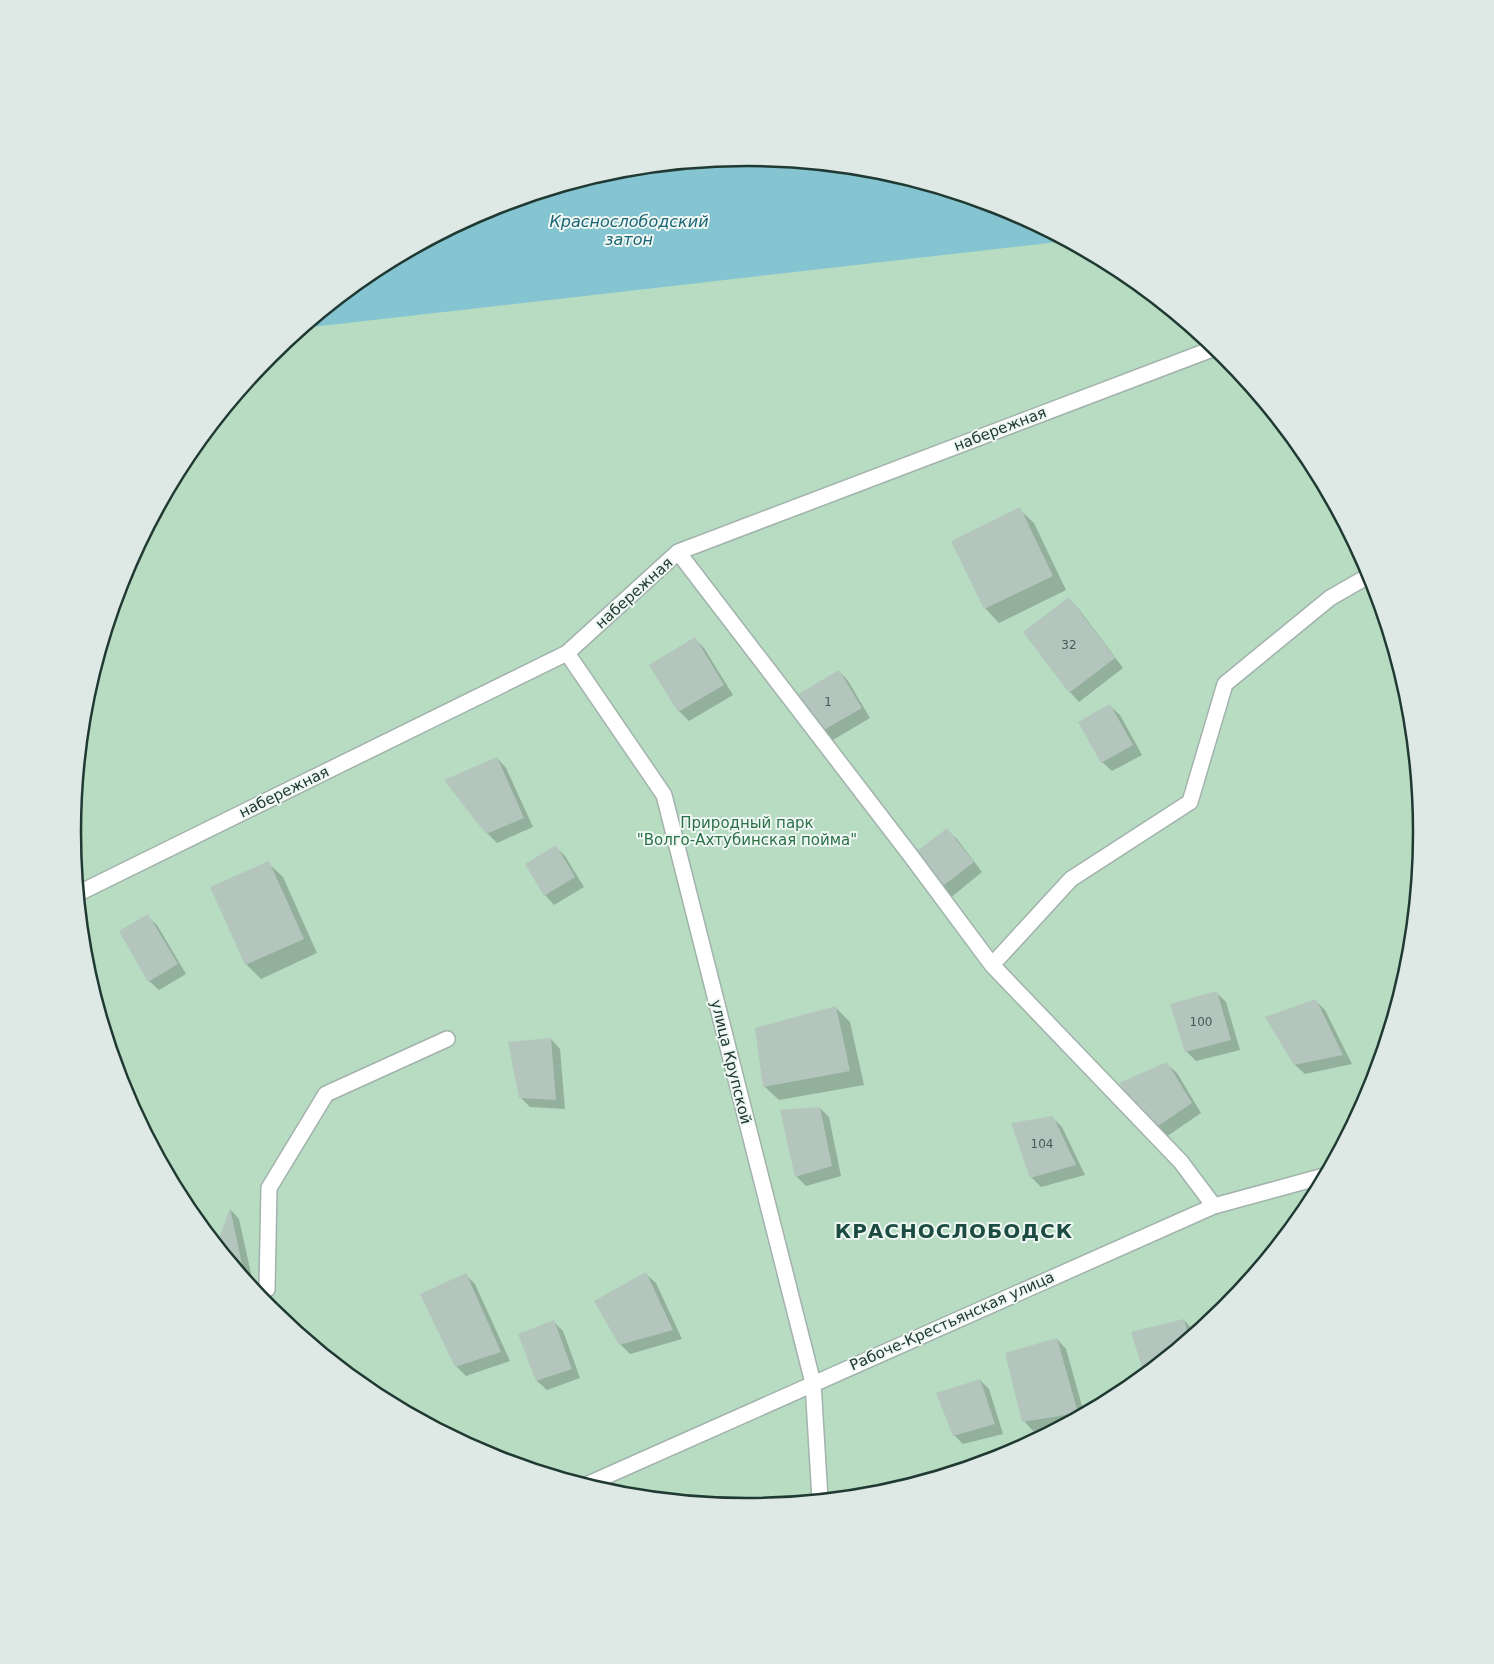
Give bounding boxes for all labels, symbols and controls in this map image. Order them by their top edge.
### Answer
water label: Краснослободский затон [549,212,709,249]
street label: набережная [951,403,1049,455]
street label: набережная [592,554,676,632]
house number: 32 [1061,638,1077,652]
house number: 1 [824,695,832,709]
street label: набережная [236,762,332,822]
park label: Природный парк "Волго-Ахтубинская пойма" [637,814,857,849]
street label: улица Крупской [707,998,755,1126]
house number: 100 [1190,1015,1212,1029]
house number: 104 [1031,1137,1053,1151]
district label: КРАСНОСЛОБОДСК [835,1219,1073,1243]
street label: Рабоче-Крестьянская улица [847,1268,1057,1374]

